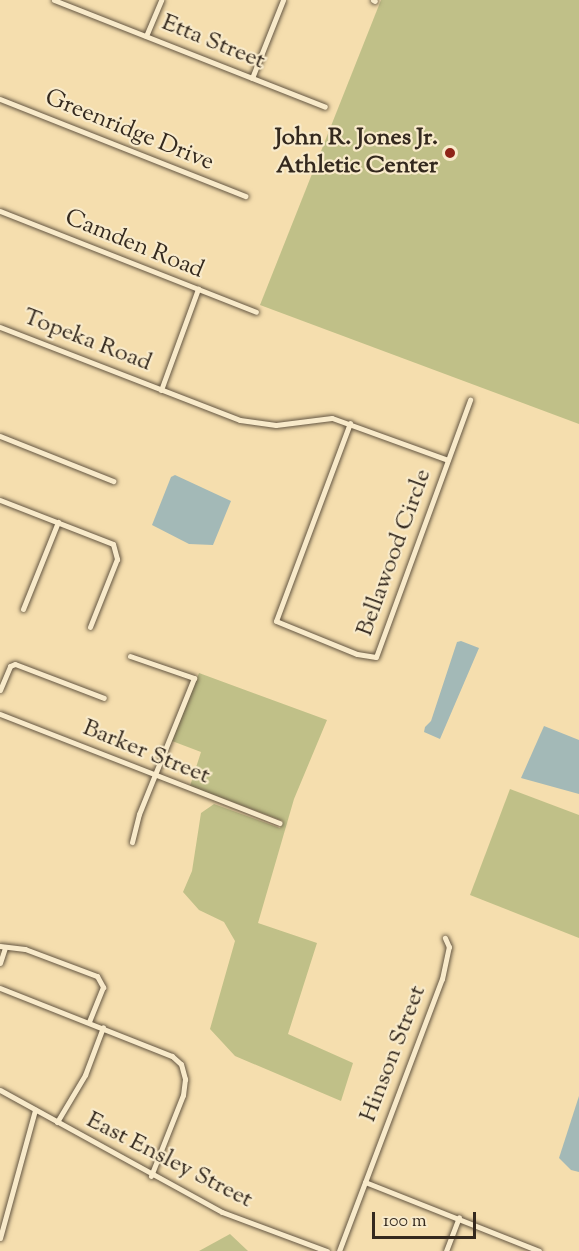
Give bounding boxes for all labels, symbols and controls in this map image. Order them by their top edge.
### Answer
street label: Etta Street [157,9,269,77]
street label: Greenridge Drive [40,84,218,178]
place label: John R. Jones Jr. Athletic Center [275,125,438,181]
marker: John R. Jones Jr. Athletic Center [443,146,457,160]
street label: Camden Road [60,204,208,286]
street label: Topeka Road [19,303,155,379]
street label: Bellawood Circle [351,466,439,640]
street label: Barker Street [78,714,214,792]
street label: Hinson Street [355,982,433,1126]
street label: East Ensley Street [81,1107,257,1215]
scale bar [375,1200,478,1238]
text: 100 m [383,1209,427,1235]

